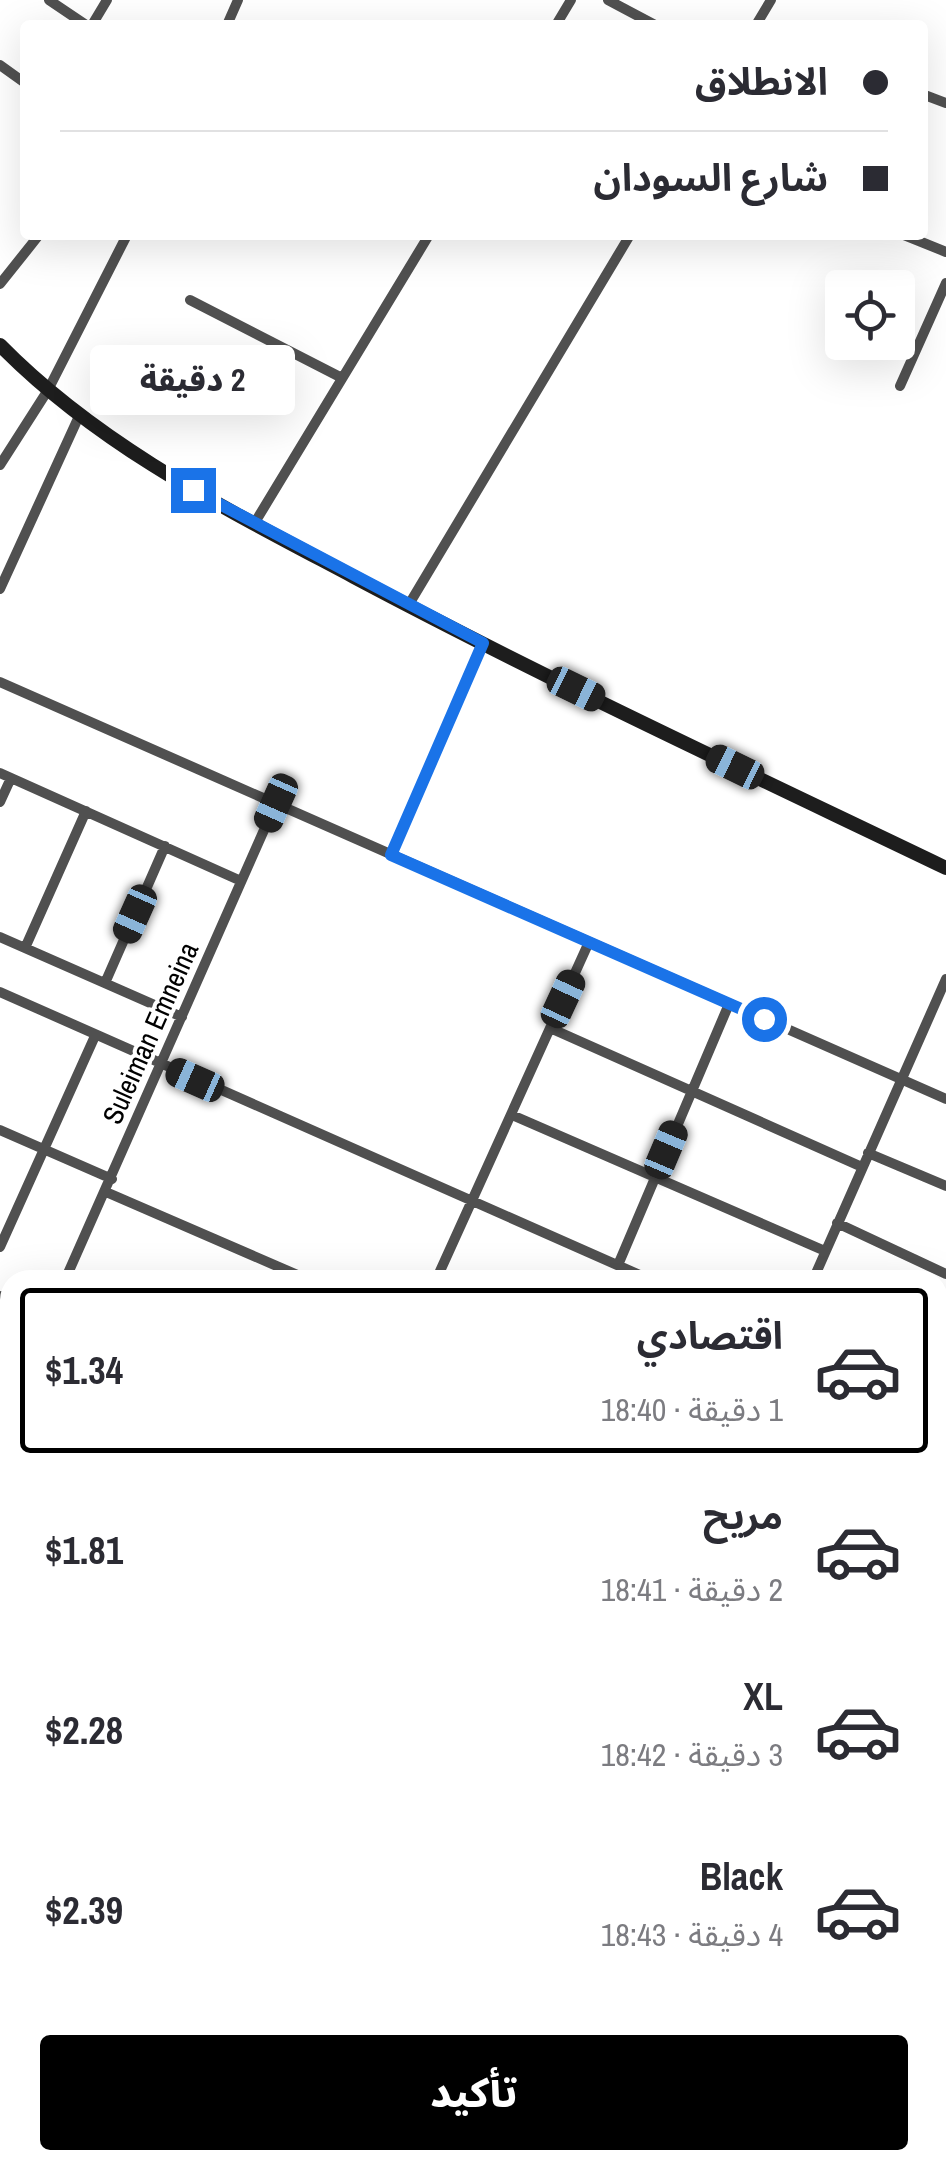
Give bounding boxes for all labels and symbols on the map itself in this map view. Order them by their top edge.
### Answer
callout: 2 دقيقة [90,345,296,415]
route end [171,468,216,513]
car [542,662,610,716]
car [701,740,769,794]
car [250,769,302,837]
car [109,880,161,948]
street label: Suleiman Emneina [93,936,207,1130]
car [537,965,589,1033]
route start [742,997,787,1042]
car [161,1054,229,1106]
car [640,1117,692,1183]

